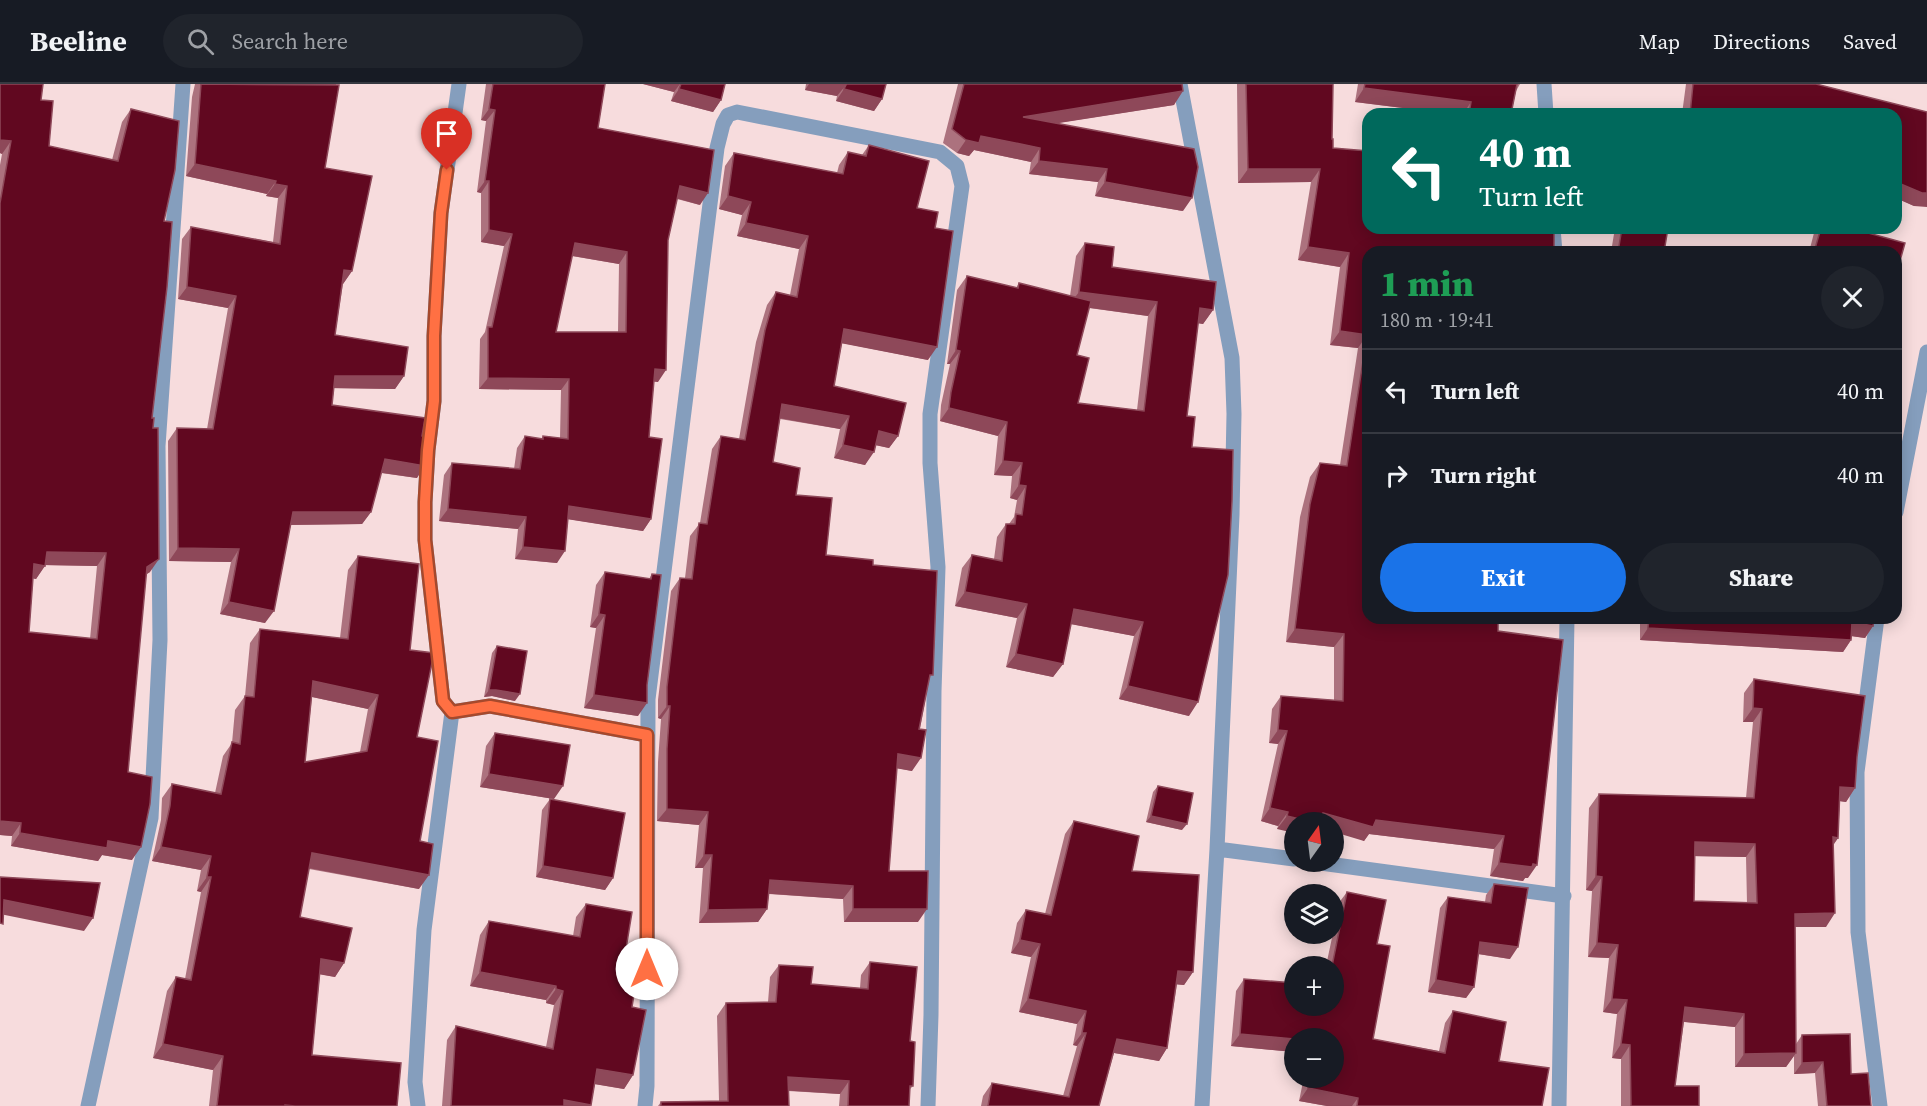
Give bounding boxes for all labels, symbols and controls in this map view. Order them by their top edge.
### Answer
search box [163,14,583,68]
text: Beeline [30,22,127,60]
icon: search [184,25,217,58]
text: Search here [232,26,348,56]
text: Map [1639,27,1680,56]
text: Directions [1713,27,1810,56]
text: Saved [1843,27,1897,56]
pin [421,108,472,170]
icon: arrive [430,117,463,150]
text: 40 m [1479,123,1572,181]
icon: left [1380,132,1458,210]
text: Turn left [1479,178,1583,215]
text: 1 min [1380,259,1474,308]
button: close [1821,266,1884,329]
text: 180 m · 19:41 [1380,306,1494,334]
icon: left [1380,375,1413,408]
text: Turn left [1431,376,1519,406]
text: 40 m [1837,376,1884,406]
icon: right [1380,459,1413,492]
text: Turn right [1431,460,1536,490]
text: 40 m [1837,460,1884,490]
button: Exit [1380,543,1626,612]
button: Share [1638,543,1884,612]
north arrow [1284,812,1344,872]
map controls [1284,812,1344,1088]
button: layers [1284,884,1344,944]
position arrow [615,937,679,1001]
button: + [1284,956,1344,1016]
button: − [1284,1028,1344,1088]

